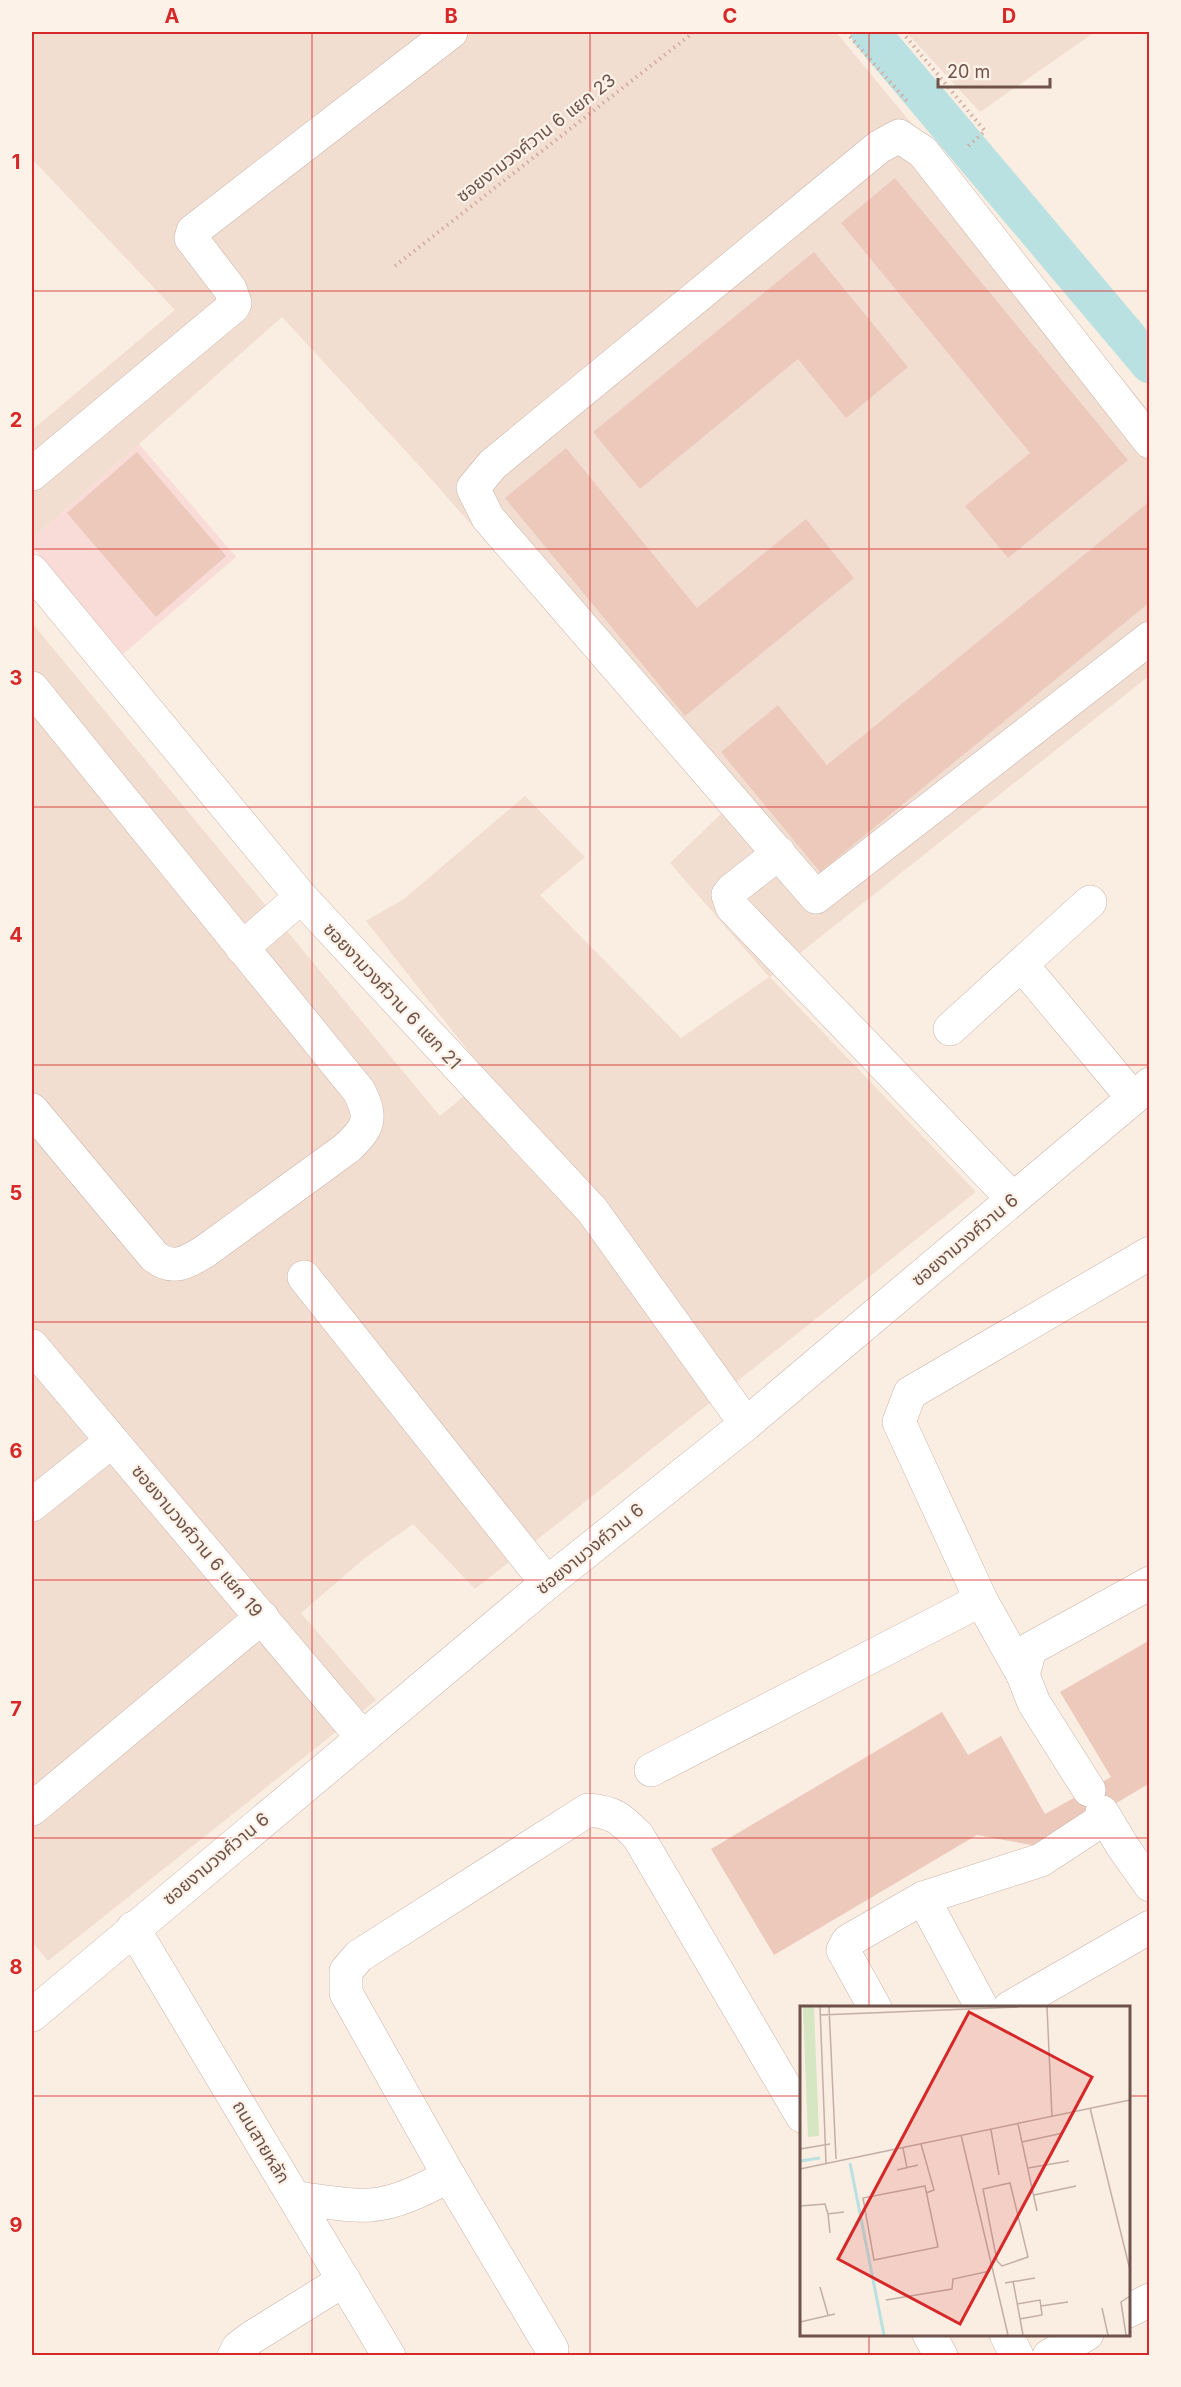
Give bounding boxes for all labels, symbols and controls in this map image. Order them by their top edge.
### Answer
text: A [165,4,180,28]
text: B [444,4,458,28]
text: C [723,4,737,28]
text: D [1002,4,1016,28]
scale bar [938,51,1050,89]
text: 20 m [947,61,990,82]
street label: ซอยงามวงศ์วาน 6 แยก 23 [452,69,619,206]
text: 1 [12,150,20,174]
text: 2 [10,408,22,432]
text: 3 [10,666,22,690]
street label: ซอยงามวงศ์วาน 6 แยก 21 [319,918,465,1073]
text: 4 [9,923,23,947]
text: 5 [10,1181,22,1205]
street label: ซอยงามวงศ์วาน 6 [907,1189,1022,1290]
text: 6 [10,1439,23,1463]
street label: ซอยงามวงศ์วาน 6 แยก 19 [128,1460,267,1621]
street label: ซอยงามวงศ์วาน 6 [532,1499,648,1598]
text: 7 [10,1697,22,1721]
street label: ซอยงามวงศ์วาน 6 [158,1808,273,1909]
text: 8 [9,1955,23,1979]
inset map [800,2006,1130,2336]
street label: ถนนสายหลัก [229,2097,294,2187]
text: 9 [10,2213,23,2237]

